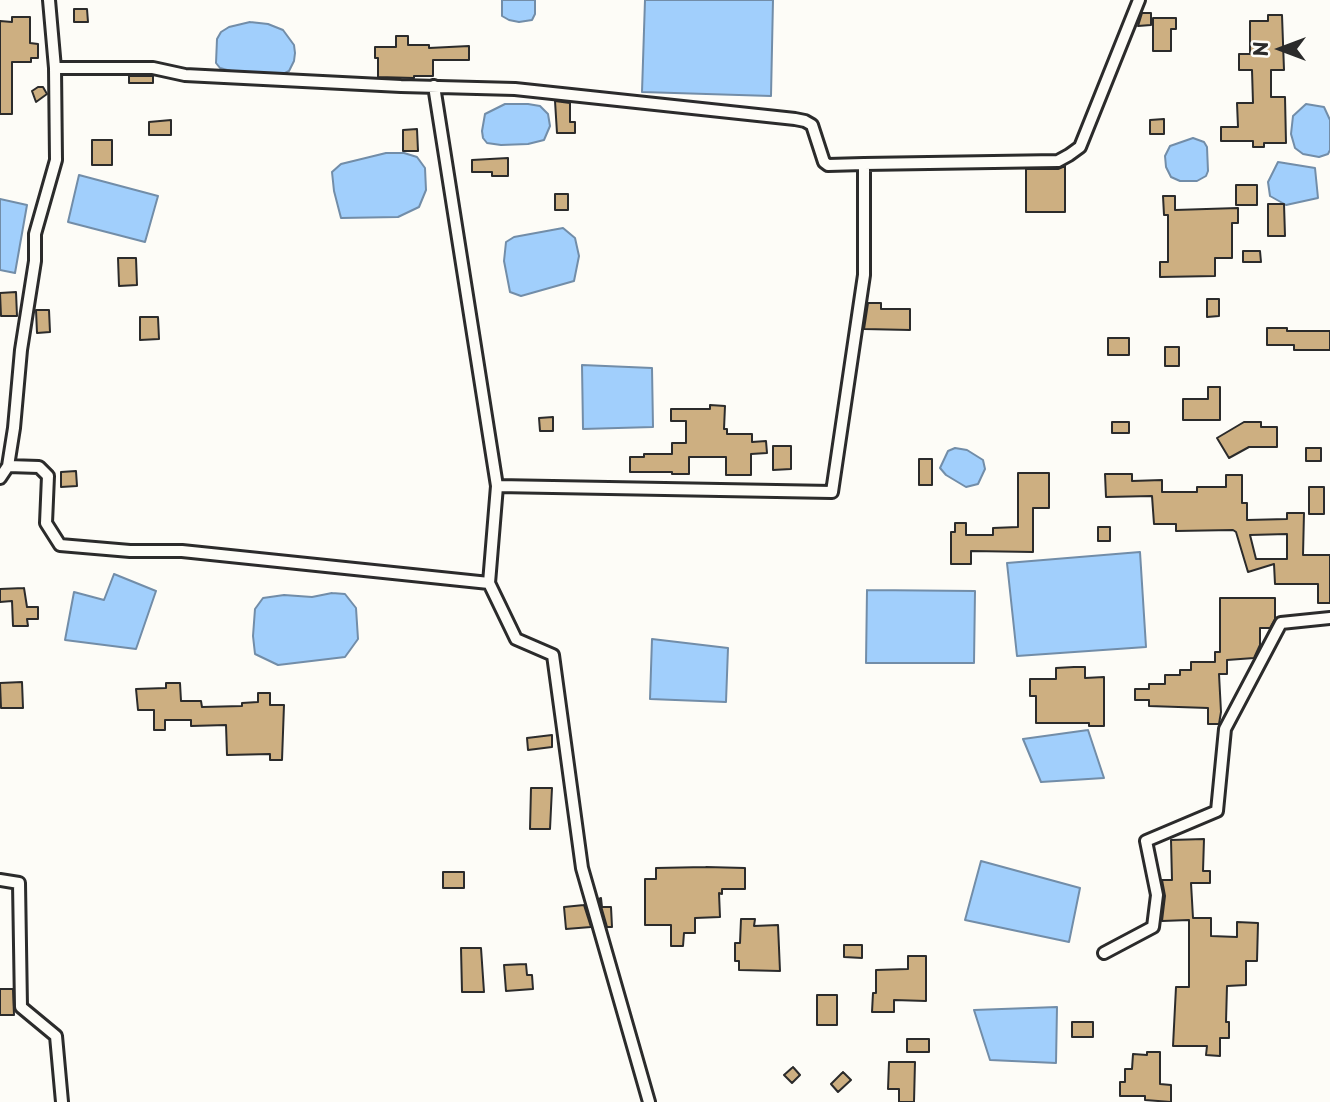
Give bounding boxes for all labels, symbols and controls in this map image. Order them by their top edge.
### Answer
north arrow [1246,14,1316,84]
text: N [1246,41,1274,57]

